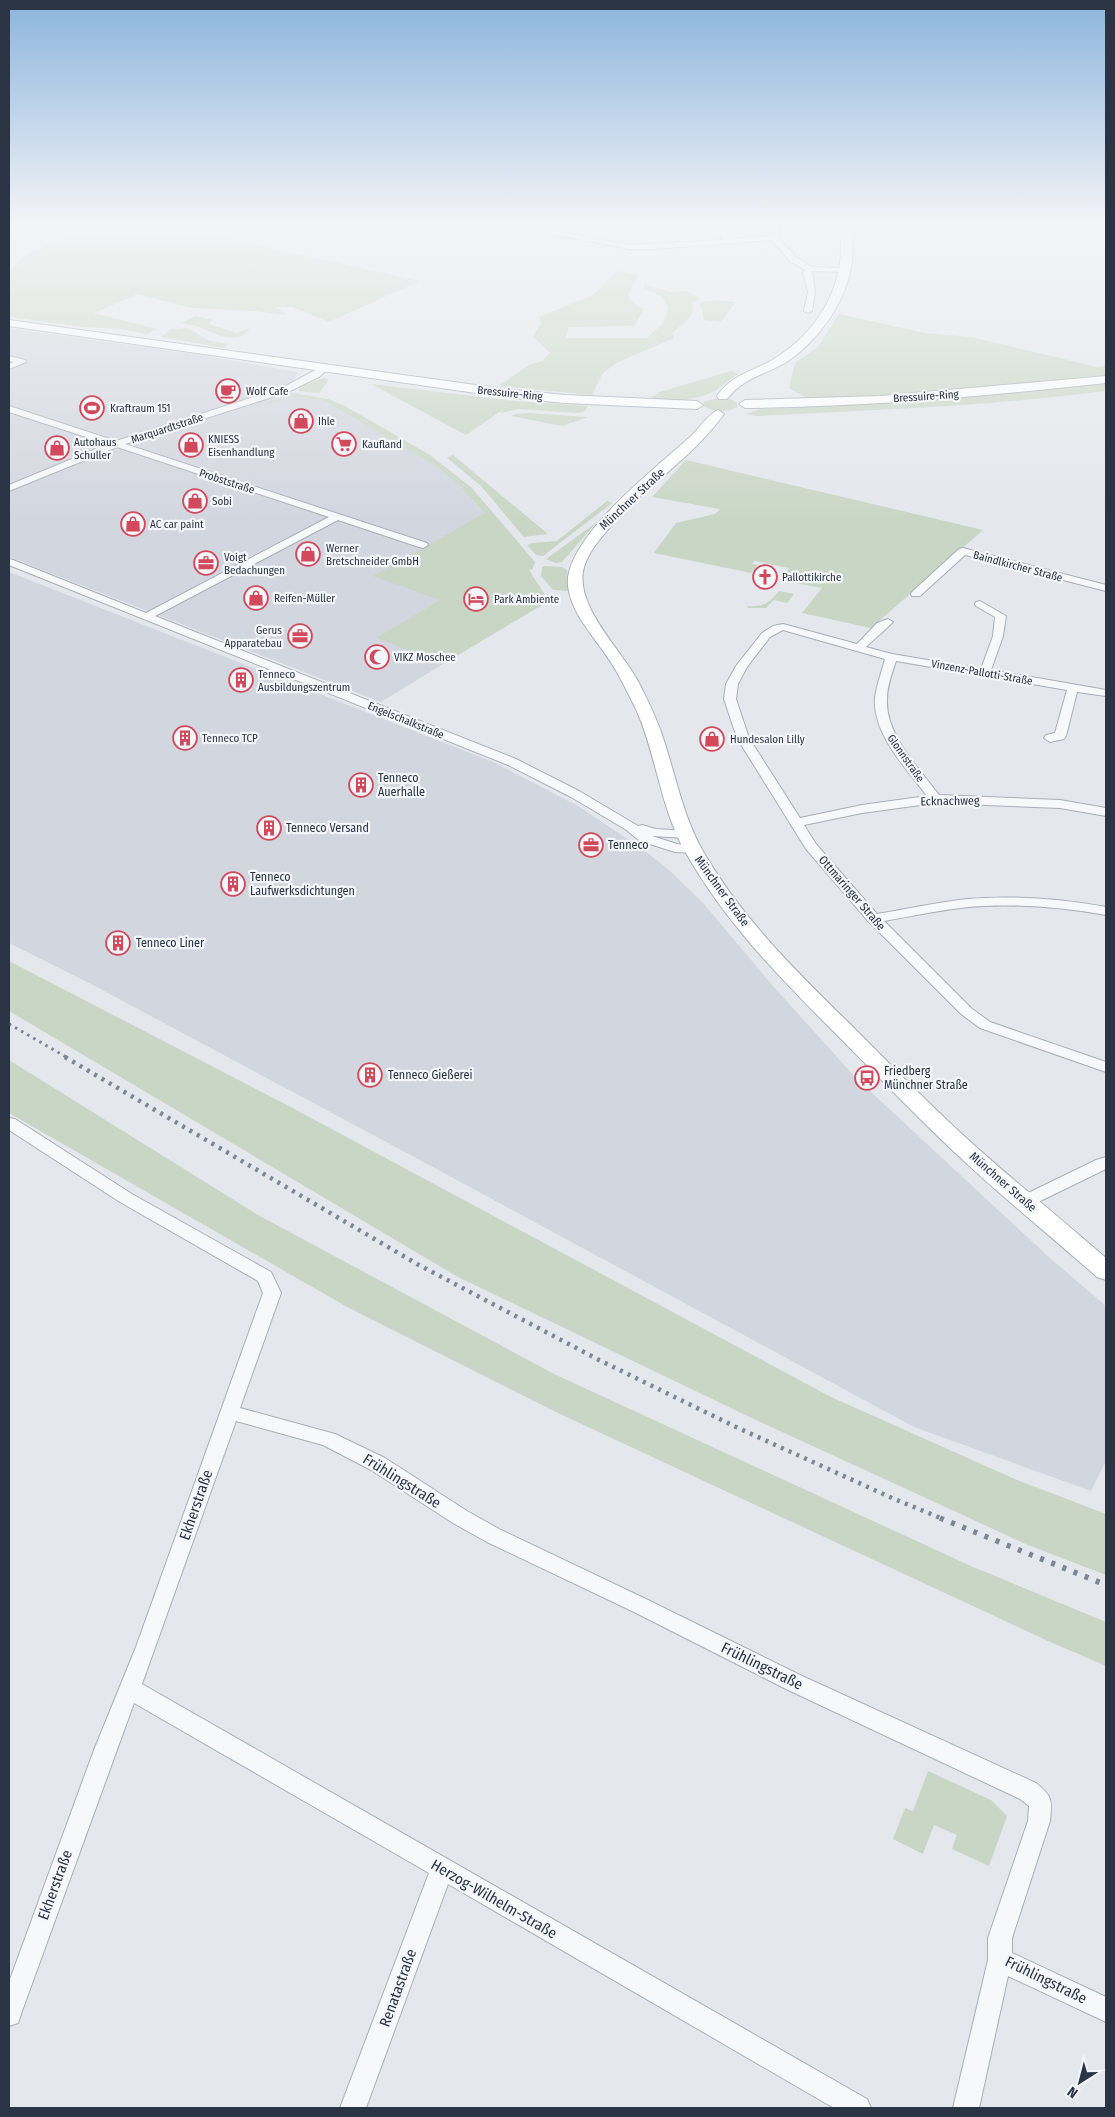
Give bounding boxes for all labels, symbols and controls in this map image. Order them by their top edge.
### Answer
cafe icon: Wolf Cafe [215,378,241,404]
street label: Bressuire-Ring [477,384,544,403]
place label: Wolf Cafe [246,385,288,398]
street label: Bressuire-Ring [893,388,960,405]
sports icon: Kraftraum 151 [79,395,105,421]
place label: Kraftraum 151 [110,402,170,415]
shop icon: Ihle [288,408,314,434]
street label: Marquardtstraße [129,411,205,446]
place label: Ihle [318,415,335,428]
supermarket icon: Kaufland [331,431,357,457]
shop icon: KNIESS Eisenhandlung [178,432,204,458]
place label: KNIESS Eisenhandlung [208,433,275,459]
shop icon: Autohaus Schuller [44,435,70,461]
place label: Autohaus Schuller [74,436,117,462]
place label: Kaufland [362,438,402,451]
street label: Münchner Straße [597,465,667,533]
street label: Probststraße [197,466,256,497]
shop icon: Sobi [182,488,208,514]
place label: Sobi [212,495,232,508]
shop icon: AC car paint [120,511,146,537]
place label: AC car paint [150,518,204,531]
shop icon: Werner Bretschneider GmbH [295,541,321,567]
place label: Werner Bretschneider GmbH [326,542,419,568]
street label: Baindlkircher Straße [972,548,1064,585]
office icon: Voigt Bedachungen [193,550,219,576]
place label: Voigt Bedachungen [224,551,285,577]
church icon: Pallottikirche [752,564,778,590]
place label: Pallottikirche [782,571,841,584]
shop icon: Reifen-Müller [243,585,269,611]
hotel icon: Park Ambiente [463,586,489,612]
place label: Reifen-Müller [274,592,335,605]
place label: Park Ambiente [494,593,559,606]
office icon: Gerus Apparatebau [287,623,313,649]
place label: Gerus Apparatebau [225,624,282,650]
mosque icon: VIKZ Moschee [364,644,390,670]
place label: VIKZ Moschee [394,651,456,664]
street label: Vinzenz-Pallotti-Straße [930,657,1034,688]
building icon: Tenneco Ausbildungszentrum [228,667,254,693]
place label: Tenneco Ausbildungszentrum [258,668,350,694]
street label: Engelschalkstraße [366,699,446,742]
building icon: Tenneco TCP [172,725,198,751]
shop icon: Hundesalon Lilly [699,726,725,752]
place label: Tenneco TCP [202,732,258,745]
street label: Glonnstraße [884,732,927,785]
place label: Hundesalon Lilly [730,733,805,746]
place label: Tenneco Auerhalle [378,771,425,799]
building icon: Tenneco Auerhalle [348,772,374,798]
street label: Ecknachweg [920,793,980,809]
building icon: Tenneco Versand [256,815,282,841]
place label: Tenneco Versand [286,821,369,835]
office icon: Tenneco [578,832,604,858]
place label: Tenneco [608,838,649,852]
street label: Münchner Straße [692,853,752,929]
street label: Ottmaringer Straße [816,853,888,933]
place label: Tenneco Laufwerksdichtungen [250,870,355,898]
building icon: Tenneco Laufwerksdichtungen [220,871,246,897]
building icon: Tenneco Liner [105,930,131,956]
place label: Tenneco Liner [136,936,205,950]
building icon: Tenneco Gießerei [357,1062,383,1088]
place label: Friedberg Münchner Straße [884,1064,968,1092]
bus stop icon: Friedberg Münchner Straße [854,1065,880,1091]
place label: Tenneco Gießerei [388,1068,472,1082]
street label: Münchner Straße [967,1149,1039,1215]
street label: Frühlingstraße [360,1450,444,1512]
street label: Ekherstraße [176,1467,216,1543]
street label: Frühlingstraße [718,1639,806,1693]
street label: Ekherstraße [34,1848,76,1922]
street label: Herzog-Wilhelm-Straße [428,1856,560,1942]
street label: Renatastraße [376,1947,420,2029]
street label: Frühlingstraße [1002,1953,1090,2007]
north arrow [1055,2057,1105,2107]
text: N [1064,2083,1081,2101]

